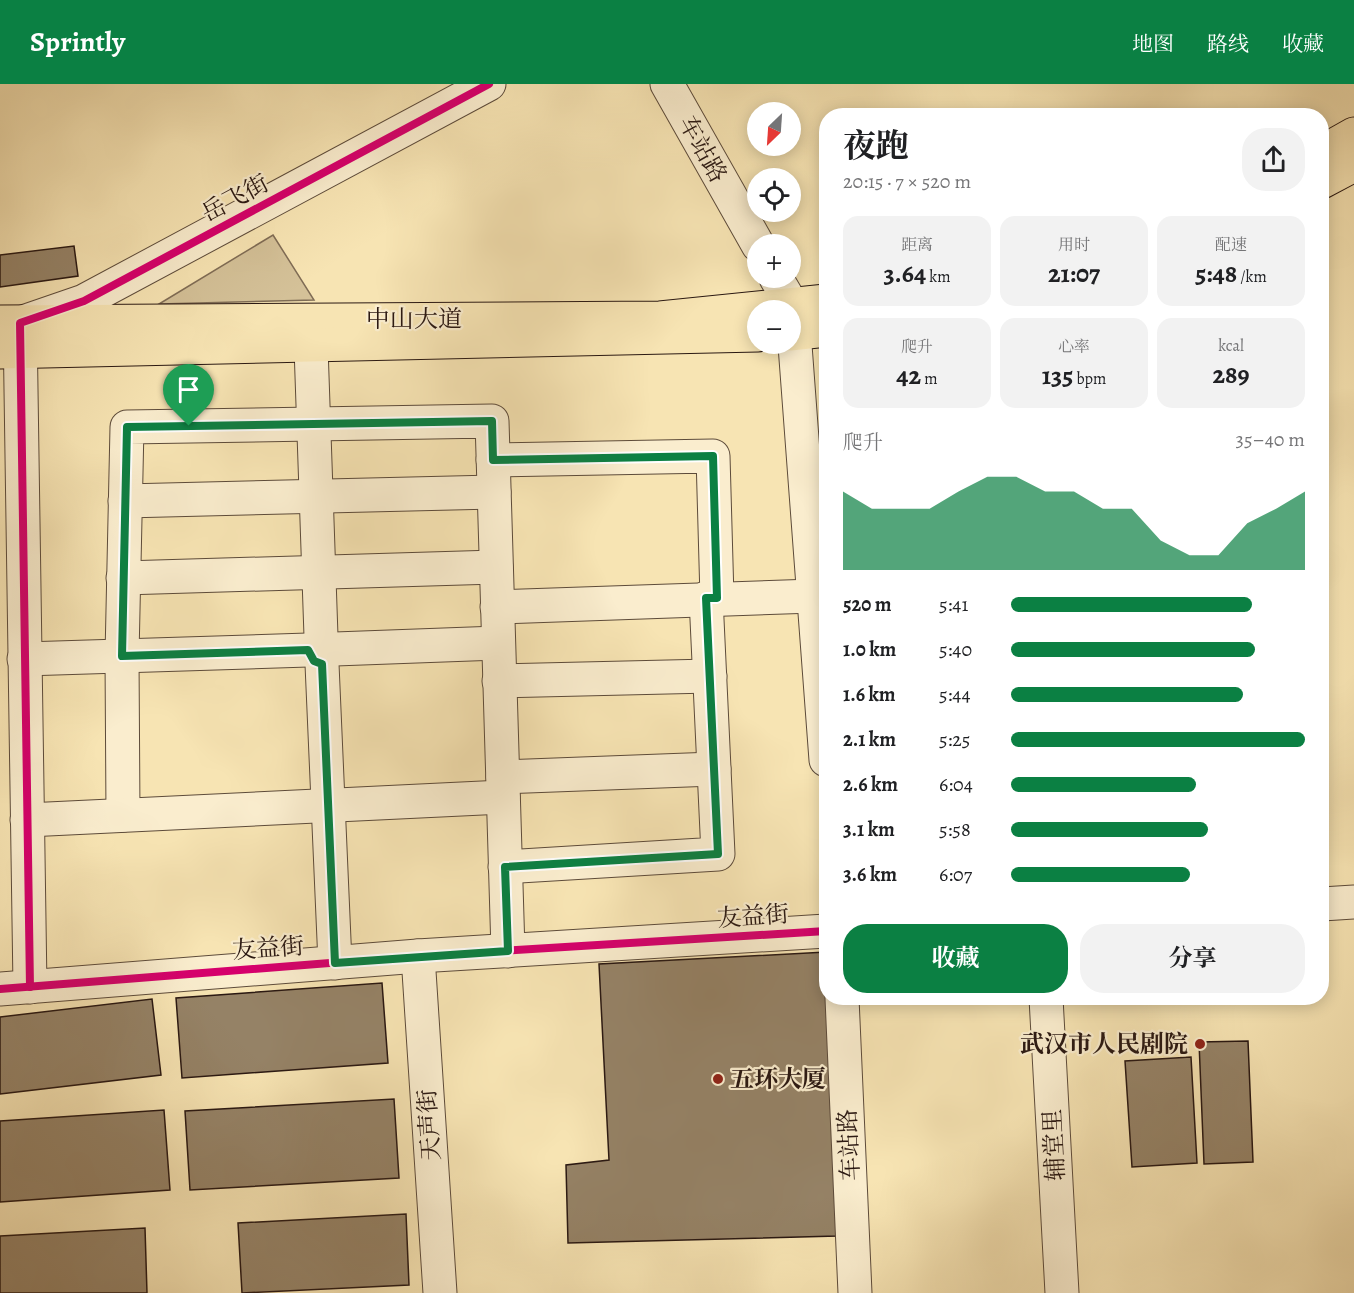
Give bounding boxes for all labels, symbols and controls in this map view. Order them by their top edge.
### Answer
text: Sprintly [30,23,125,61]
text: 地图 [1132,30,1174,58]
text: 路线 [1207,30,1249,58]
text: 收藏 [1282,30,1324,58]
north arrow [747,102,801,156]
map controls [747,102,801,354]
street label: 车站路 [672,110,734,188]
text: 夜跑 [843,123,909,168]
button: share [1242,128,1305,191]
street label: 岳飞街 [196,167,274,229]
button: locate [747,168,801,222]
text: 20:15 · 7 × 520 m [843,168,971,195]
button: + [747,234,801,288]
text: 距离 [901,234,933,256]
text: 用时 [1058,234,1090,256]
text: 配速 [1215,234,1247,256]
text: 3.64 [883,256,926,291]
text: 21:07 [1048,256,1100,291]
text: 5:48 [1195,256,1237,291]
text: km [926,266,951,288]
text: /km [1237,266,1267,288]
button: − [747,300,801,354]
street label: 中山大道 [366,303,462,335]
text: kcal [1218,335,1244,357]
text: 爬升 [901,336,933,358]
text: 心率 [1058,336,1090,358]
text: 289 [1212,357,1250,392]
text: 42 [896,358,921,393]
text: 135 [1042,358,1073,393]
pin [163,364,214,426]
text: m [921,368,938,390]
text: bpm [1073,368,1106,390]
icon: arrive [172,373,205,406]
text: 35–40 m [1236,426,1305,453]
text: 爬升 [843,429,883,456]
text: 520 m [843,591,892,618]
text: 5:41 [939,591,968,618]
text: 1.0 km [843,636,896,663]
text: 5:40 [939,636,972,663]
text: 1.6 km [843,681,896,708]
text: 5:44 [939,681,970,708]
text: 2.1 km [843,726,896,753]
text: 5:25 [939,726,970,753]
text: 2.6 km [843,771,898,798]
text: 6:04 [939,771,973,798]
text: 3.1 km [843,816,895,843]
text: 5:58 [939,816,971,843]
text: 3.6 km [843,861,897,888]
text: 6:07 [939,861,972,888]
street label: 友益街 [716,898,790,934]
button: 收藏 [843,924,1068,993]
button: 分享 [1080,924,1305,993]
street label: 友益街 [231,930,305,966]
place label: 武汉市人民剧院 [1020,1028,1188,1060]
marker: 武汉市人民剧院 [1193,1037,1207,1051]
place label: 五环大厦 [730,1063,826,1095]
marker: 五环大厦 [711,1072,725,1086]
street label: 天声街 [411,1088,447,1162]
street label: 车站路 [831,1108,867,1182]
street label: 辅堂里 [1036,1108,1072,1182]

